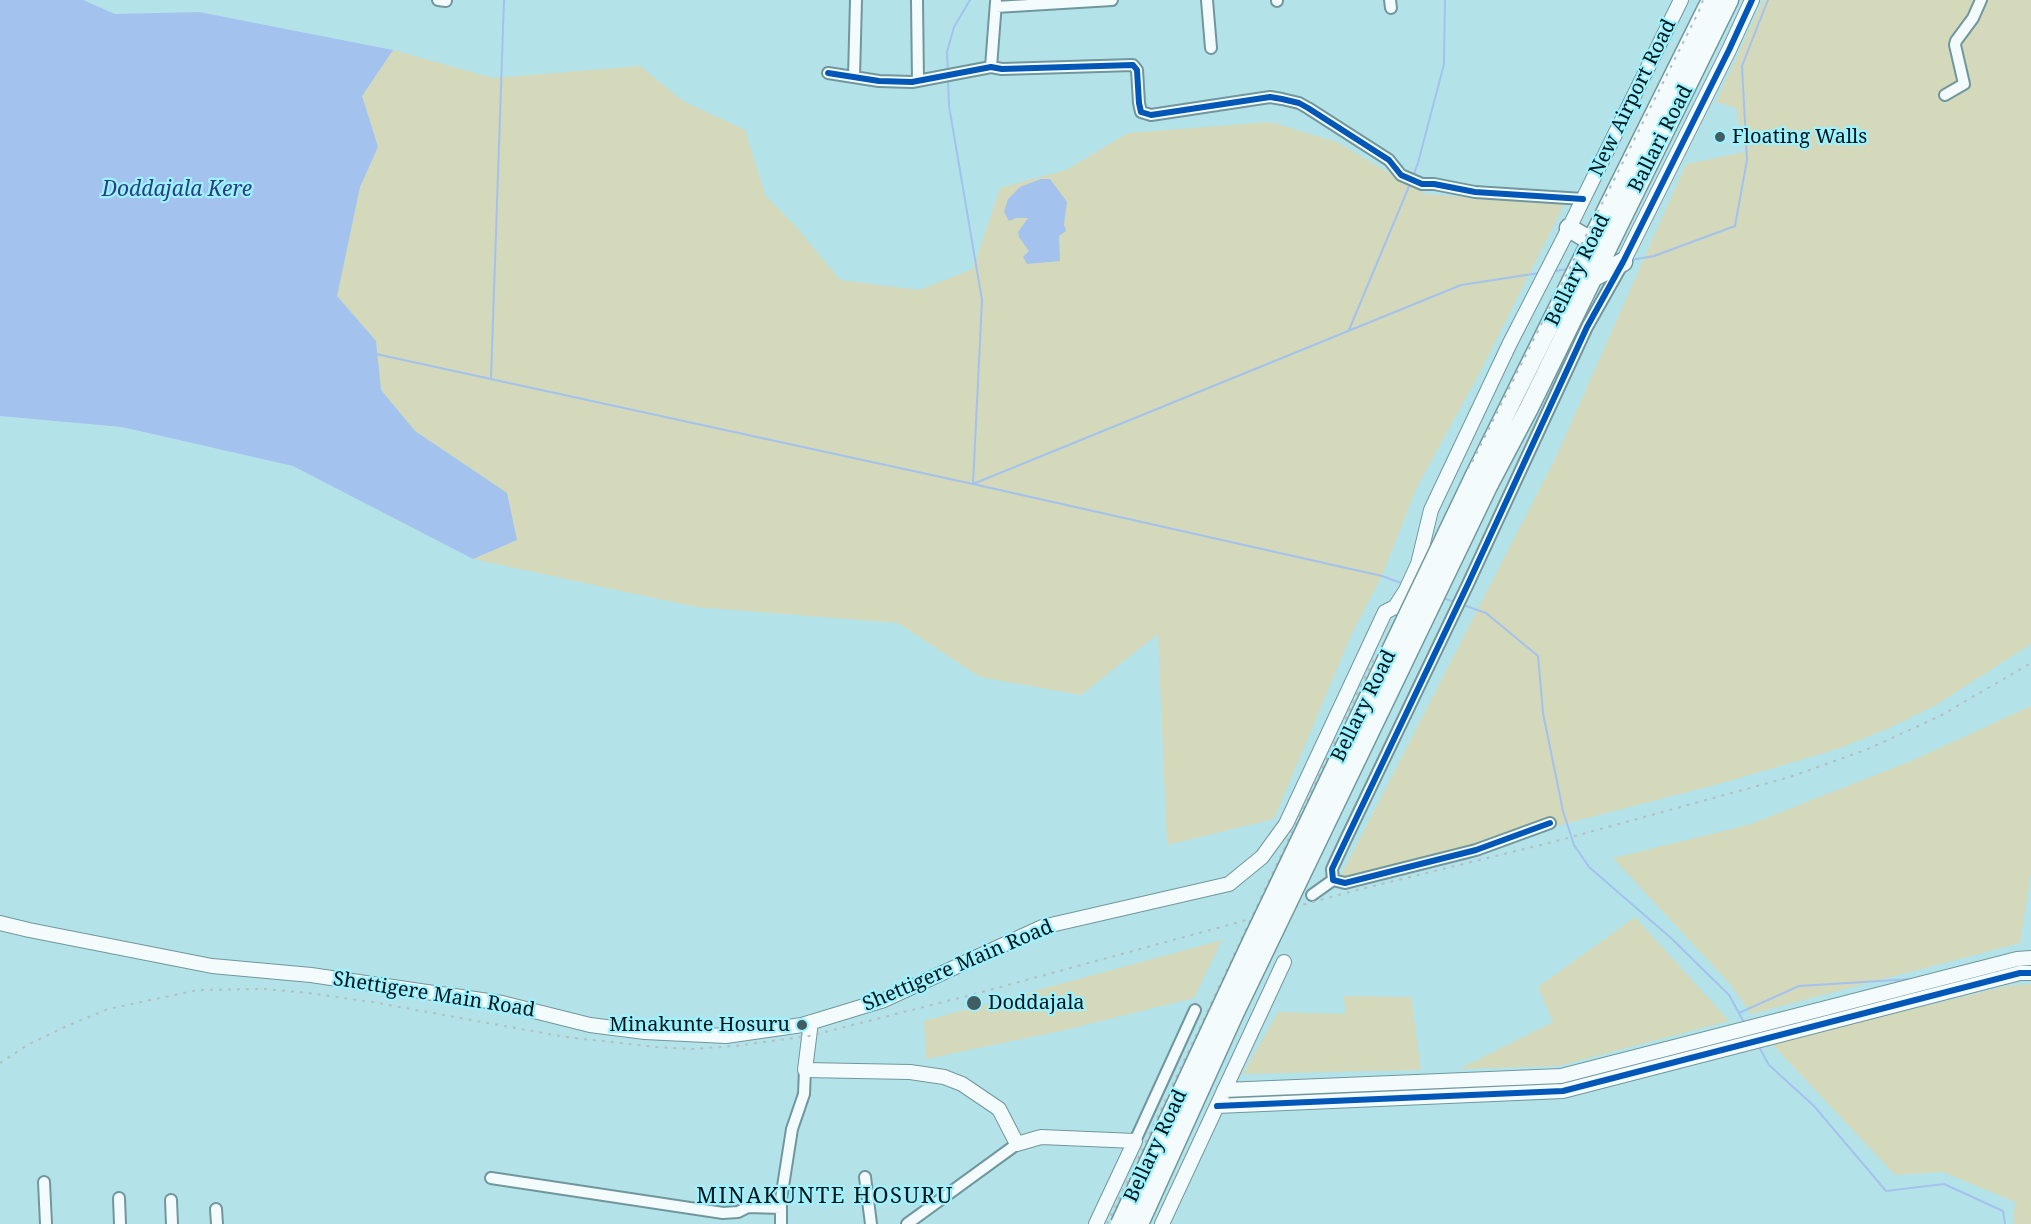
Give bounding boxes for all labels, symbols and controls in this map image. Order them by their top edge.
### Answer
street label: New Airport Road [1585,15,1681,181]
street label: Ballari Road [1624,81,1698,197]
place label: Floating Walls [1732,125,1867,149]
marker: Floating Walls [1713,130,1727,144]
water label: Doddajala Kere [102,177,252,203]
street label: Bellary Road [1541,210,1615,330]
street label: Bellary Road [1327,646,1401,766]
street label: Shettigere Main Road [859,915,1057,1017]
street label: Shettigere Main Road [331,967,537,1023]
place label: Doddajala [988,991,1085,1015]
marker: Doddajala [965,994,983,1012]
place label: Minakunte Hosuru [609,1013,790,1037]
marker: Minakunte Hosuru [795,1018,809,1032]
street label: Bellary Road [1119,1086,1193,1206]
district label: MINAKUNTE HOSURU [696,1184,954,1210]

